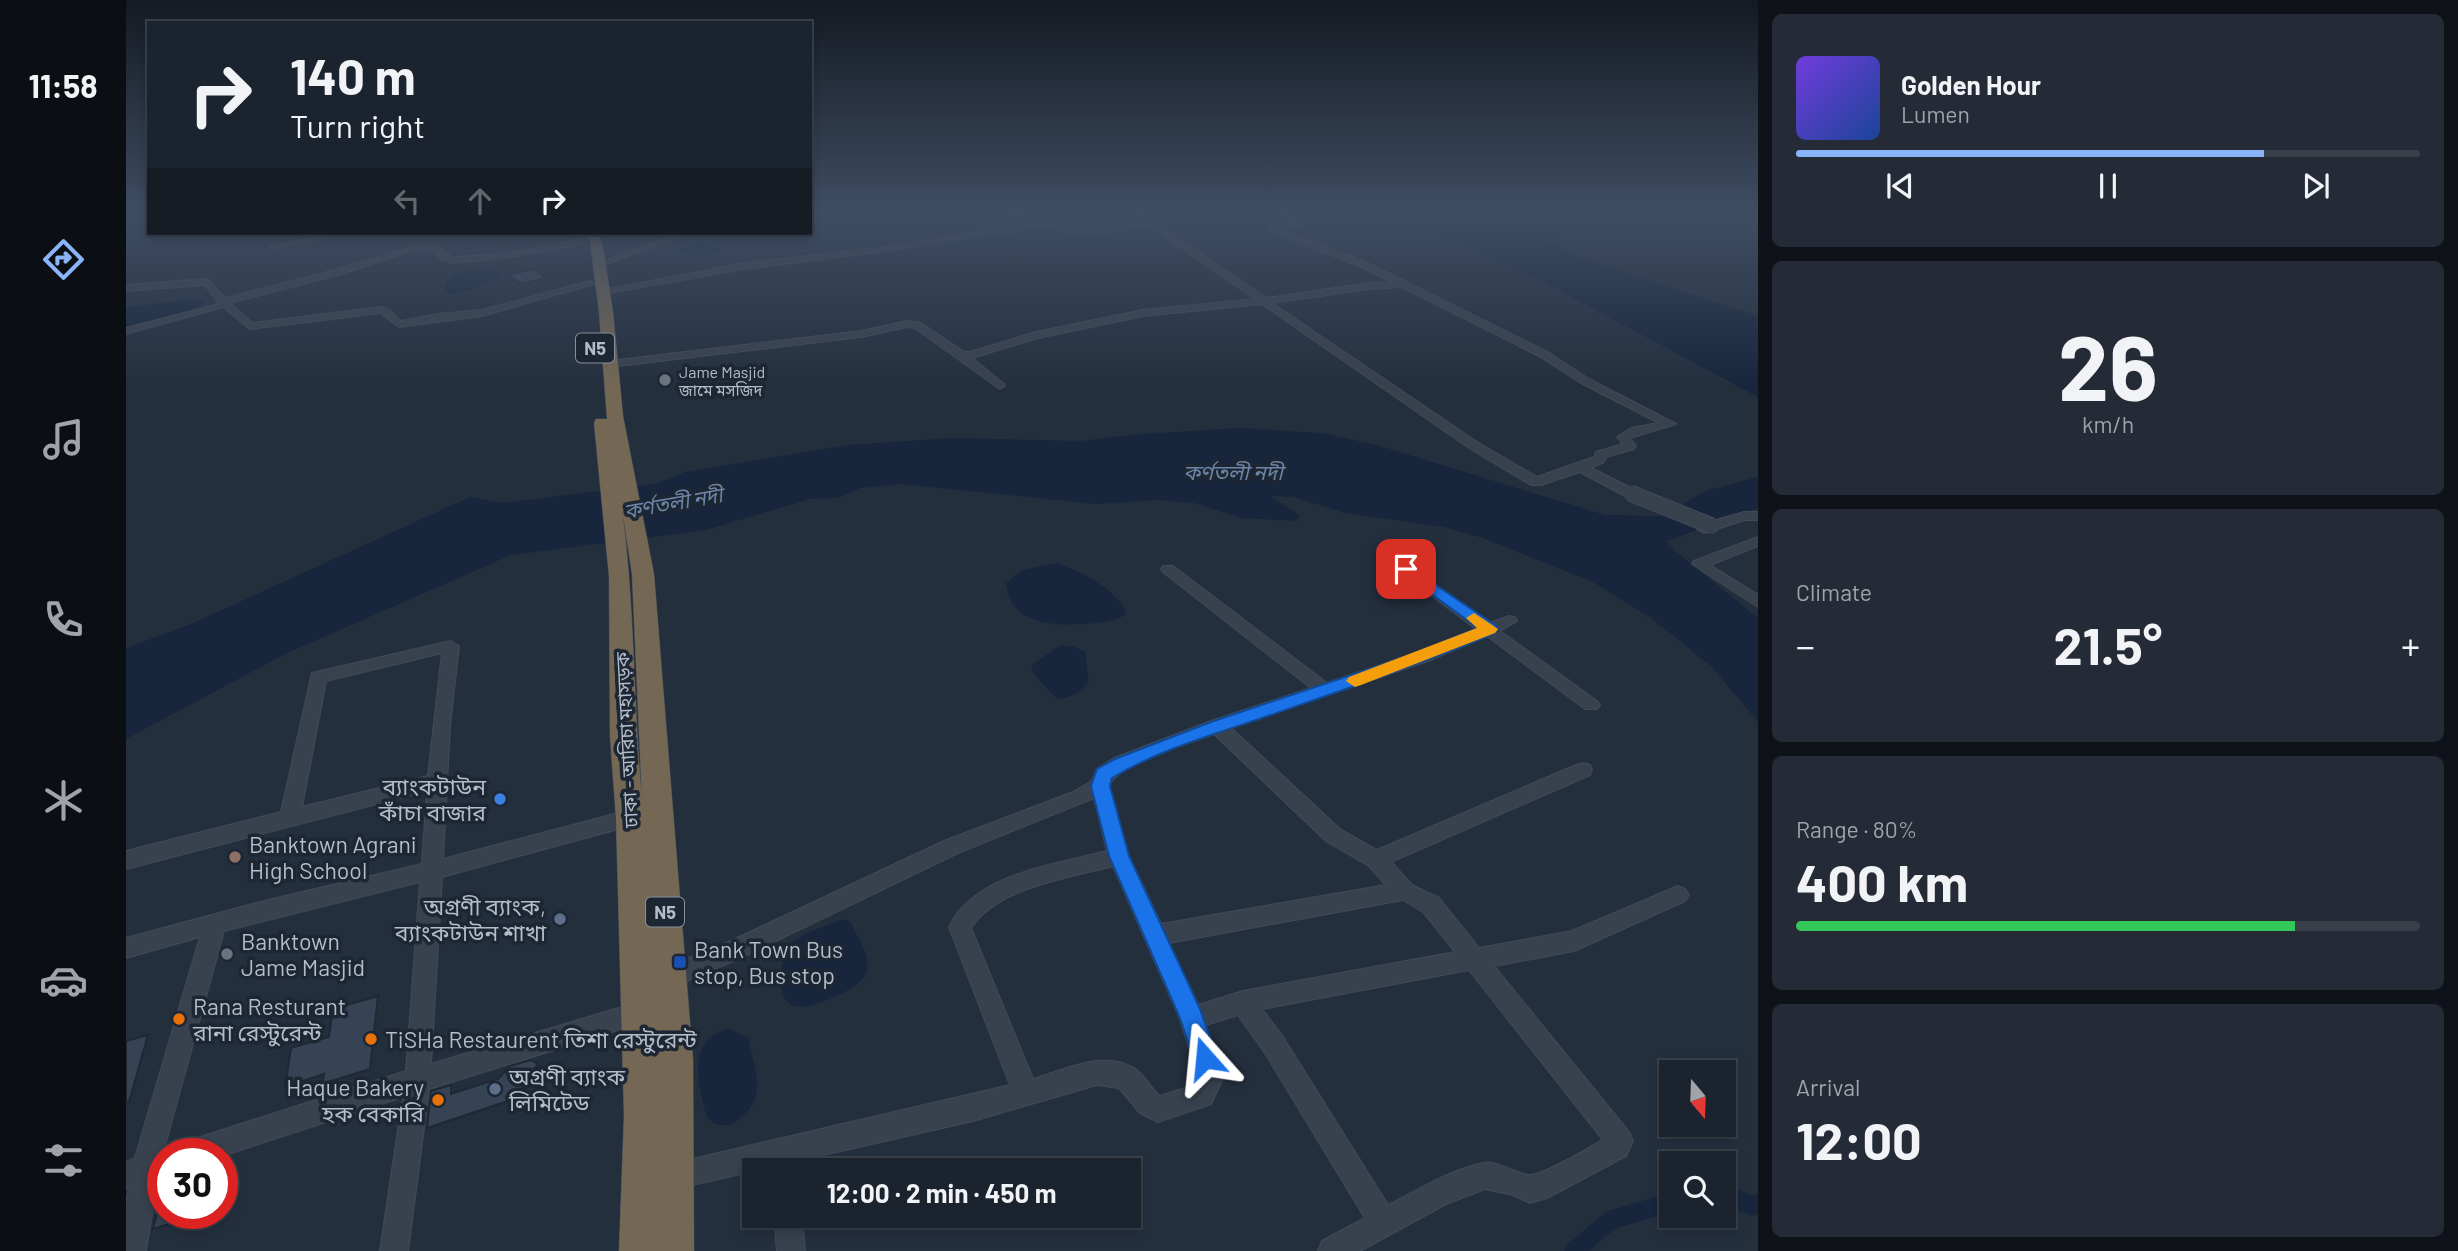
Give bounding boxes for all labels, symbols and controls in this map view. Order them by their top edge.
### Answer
text: 140 m [290,46,416,105]
icon: right [175,49,266,140]
text: 11:58 [28,66,98,104]
text: Golden Hour [1901,69,2041,100]
text: Lumen [1901,100,1970,128]
text: Turn right [290,106,425,144]
icon: previous [1881,167,1919,205]
icon: pause [2089,167,2127,205]
icon: next [2297,167,2335,205]
icon: left [388,182,426,220]
icon: ahead [461,182,499,220]
icon: right [534,182,572,220]
icon: directions [39,235,88,284]
text: 26 [2058,310,2158,419]
road number: N5 [576,334,614,362]
place label: Jame Masjid জামে মসজিদ [678,362,765,399]
marker: Jame Masjid জামে মসজিদ [657,372,673,388]
text: km/h [2082,410,2134,438]
icon: music [39,415,88,464]
water label: কর্ণতলী নদী [1183,459,1287,484]
water label: কর্ণতলী নদী [622,480,729,523]
pin [1376,539,1436,599]
icon: arrive [1387,550,1425,588]
text: Climate [1796,578,1872,606]
icon: phone [39,595,88,644]
text: 21.5° [2054,613,2162,675]
text: − [1796,622,1815,668]
text: + [2401,622,2420,668]
street label: ঢাকা - আরিচা মহাসড়ক [610,651,642,829]
place label: ব্যাংকটাউন কাঁচা বাজার [378,772,487,826]
icon: climate [39,776,88,825]
marker: ব্যাংকটাউন কাঁচা বাজার [492,791,508,807]
text: Range · 80% [1796,815,1917,843]
place label: Banktown Agrani High School [249,830,417,884]
marker: Banktown Agrani High School [227,849,243,865]
text: 400 km [1796,850,1968,912]
place label: অগ্রণী ব্যাংক, ব্যাংকটাউন শাখা [394,892,547,946]
road number: N5 [646,897,684,926]
marker: অগ্রণী ব্যাংক, ব্যাংকটাউন শাখা [552,911,568,927]
place label: Banktown Jame Masjid [241,927,365,981]
place label: Bank Town Bus stop, Bus stop [694,935,843,989]
marker: Banktown Jame Masjid [219,946,235,962]
marker: Bank Town Bus stop, Bus stop [672,954,688,970]
icon: car [39,956,88,1005]
place label: Rana Resturant রানা রেস্টুরেন্ট [192,992,346,1047]
marker: Rana Resturant রানা রেস্টুরেন্ট [171,1011,187,1027]
position arrow [1168,1021,1242,1095]
place label: TiSHa Restaurent তিশা রেস্টুরেন্ট [385,1025,697,1054]
marker: TiSHa Restaurent তিশা রেস্টুরেন্ট [363,1031,379,1047]
north arrow [1659,1060,1736,1138]
map controls [1659,1060,1736,1228]
place label: অগ্রণী ব্যাংক লিমিটেড [508,1062,626,1116]
place label: Haque Bakery হক বেকারি [286,1073,424,1127]
text: Arrival [1796,1073,1860,1101]
marker: অগ্রণী ব্যাংক লিমিটেড [487,1081,503,1097]
marker: Haque Bakery হক বেকারি [430,1092,446,1108]
text: 12:00 [1796,1108,1922,1170]
icon: filters [39,1136,88,1185]
speed limit sign: 30 [147,1138,238,1229]
button: search [1659,1151,1736,1228]
text: 12:00 · 2 min · 450 m [827,1177,1056,1208]

